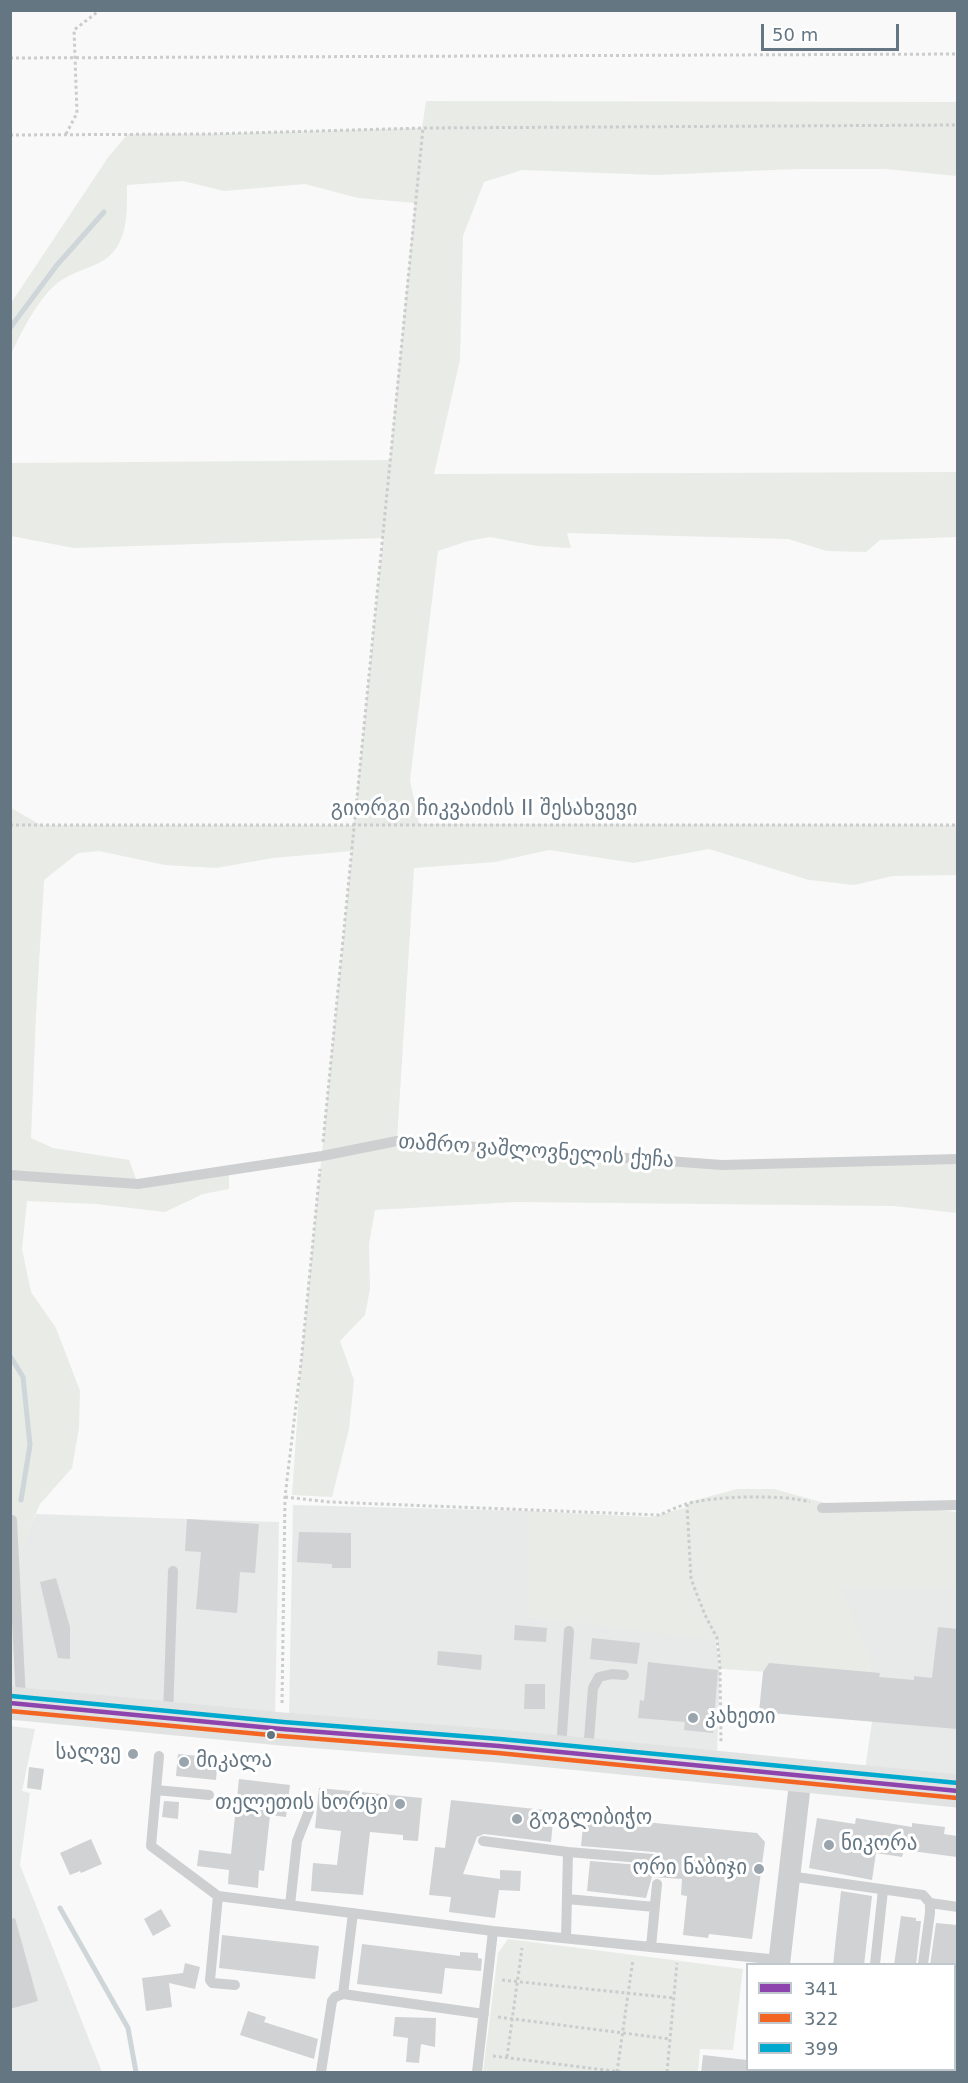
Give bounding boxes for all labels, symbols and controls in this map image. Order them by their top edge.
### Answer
scale bar [764,12,902,50]
text: 50 m [772,24,818,45]
street label: გიორგი ჩიკვაიძის II შესახვევი [331,797,637,823]
street label: თამრო ვაშლოვნელის ქუჩა [397,1130,675,1174]
place label: კახეთი [705,1705,776,1731]
marker: კახეთი [686,1711,700,1725]
unlabelled marker [265,1729,277,1741]
place label: სალვე [56,1741,121,1767]
marker: სალვე [126,1747,140,1761]
place label: მიკალა [196,1749,272,1775]
marker: მიკალა [177,1755,191,1769]
place label: თელეთის ხორცი [215,1791,388,1817]
marker: თელეთის ხორცი [393,1797,407,1811]
place label: გოგლიბიჭო [529,1806,652,1832]
marker: გოგლიბიჭო [510,1812,524,1826]
place label: ნიკორა [841,1832,917,1858]
marker: ნიკორა [822,1838,836,1852]
place label: ორი ნაბიჯი [632,1856,747,1882]
marker: ორი ნაბიჯი [752,1862,766,1876]
legend [746,1963,956,2071]
text: 341 [804,1978,838,1999]
text: 322 [804,2008,838,2029]
text: 399 [804,2038,838,2059]

